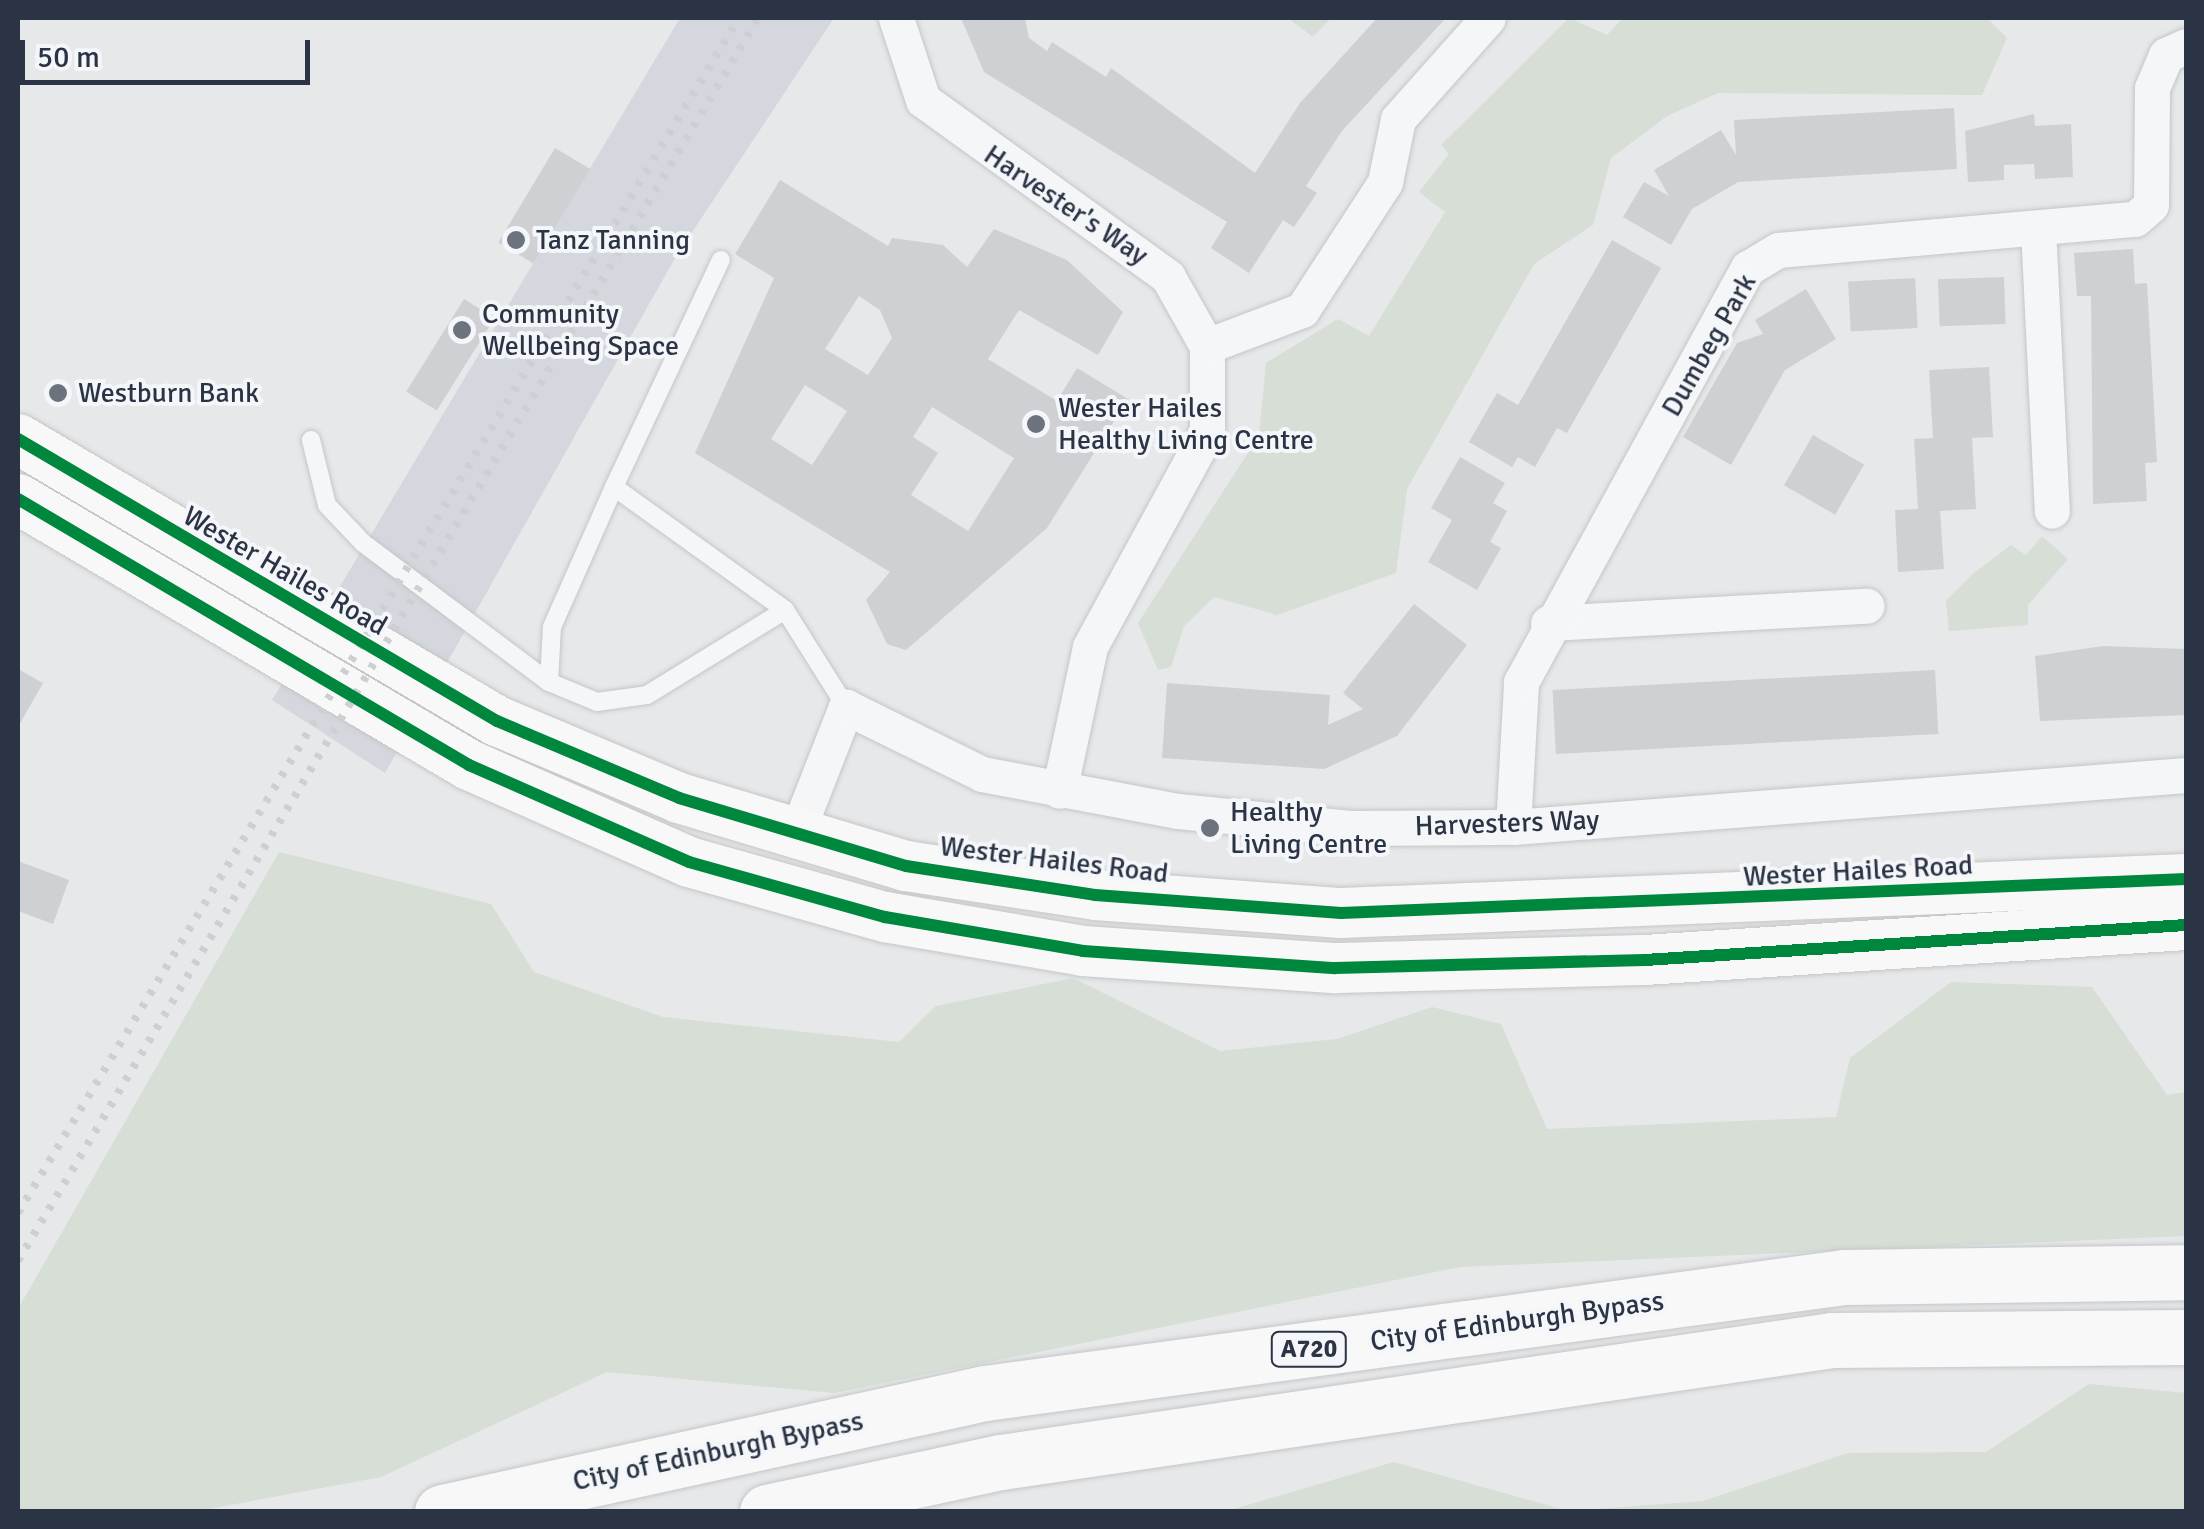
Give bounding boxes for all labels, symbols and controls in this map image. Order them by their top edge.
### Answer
scale bar [25,20,315,82]
text: 50 m [37,39,100,76]
street label: Harvester's Way [978,138,1154,272]
place label: Tanz Tanning [536,223,690,257]
marker: Tanz Tanning [505,229,527,251]
street label: Dumbeg Park [1655,268,1763,422]
place label: Community Wellbeing Space [482,297,679,363]
marker: Community Wellbeing Space [451,319,473,341]
place label: Westburn Bank [78,376,259,410]
marker: Westburn Bank [47,382,69,404]
place label: Wester Hailes Healthy Living Centre [1058,391,1314,457]
marker: Wester Hailes Healthy Living Centre [1023,411,1049,437]
street label: Wester Hailes Road [177,499,393,643]
place label: Healthy Living Centre [1230,795,1387,861]
street label: Harvesters Way [1414,803,1600,843]
marker: Healthy Living Centre [1199,817,1221,839]
street label: Wester Hailes Road [938,829,1170,891]
street label: Wester Hailes Road [1742,848,1974,894]
street label: City of Edinburgh Bypass [1368,1284,1666,1358]
road number: A720 [1269,1329,1349,1369]
street label: City of Edinburgh Bypass [570,1404,866,1498]

